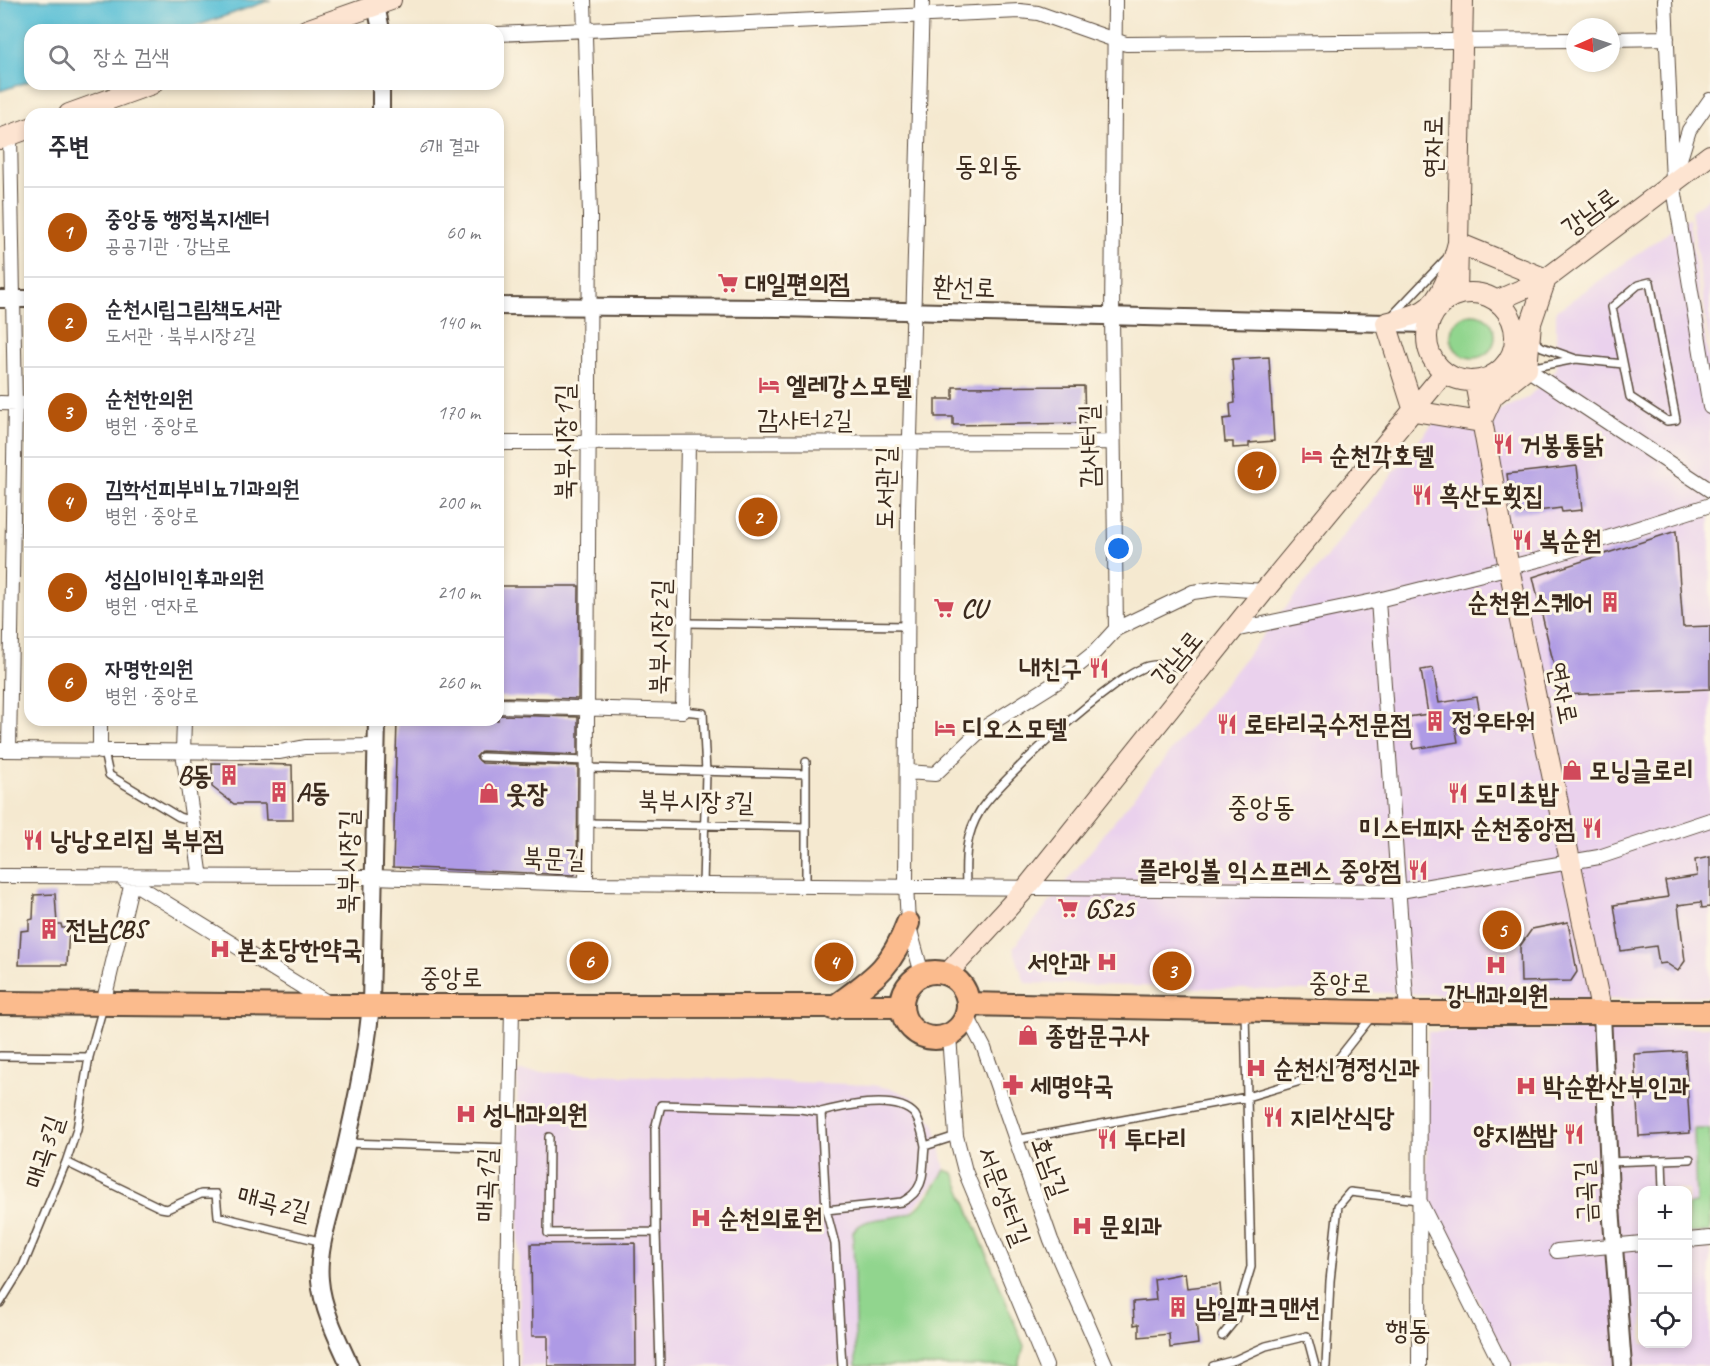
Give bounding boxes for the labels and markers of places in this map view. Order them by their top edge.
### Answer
place label: 대일편의점 [745,267,850,300]
supermarket icon: 대일편의점 [716,271,740,295]
place label: 엘레강스모텔 [786,369,913,402]
hotel icon: 엘레강스모텔 [757,373,781,397]
place label: 거봉통닭 [1520,428,1604,461]
restaurant icon: 거봉통닭 [1491,432,1515,456]
place label: 순천각호텔 [1329,439,1435,472]
hotel icon: 순천각호텔 [1300,443,1324,467]
pin: 1 [1238,448,1276,494]
place label: 흑산도횟집 [1439,479,1544,512]
restaurant icon: 흑산도횟집 [1410,483,1434,507]
pin: 2 [738,494,777,540]
place label: 복순원 [1539,524,1602,557]
restaurant icon: 복순원 [1510,528,1534,552]
place label: 순천원스퀘어 [1467,586,1593,619]
building icon: 순천원스퀘어 [1598,590,1622,614]
place label: CU [961,592,991,625]
supermarket icon: CU [932,596,956,620]
place label: 내친구 [1019,652,1082,685]
restaurant icon: 내친구 [1087,656,1111,680]
place label: 정우타워 [1452,705,1536,738]
place label: 로타리국수전문점 [1244,708,1411,741]
building icon: 정우타워 [1423,709,1447,733]
place label: 디오스모텔 [962,712,1068,745]
restaurant icon: 로타리국수전문점 [1215,712,1239,736]
hotel icon: 디오스모텔 [933,716,957,740]
place label: 모닝글로리 [1589,754,1694,787]
shop icon: 모닝글로리 [1560,758,1584,782]
place label: B동 [177,759,212,792]
building icon: B동 [217,763,241,787]
place label: A동 [296,776,330,809]
place label: 웃장 [506,777,548,810]
place label: 도미초밥 [1475,777,1560,810]
building icon: A동 [267,780,291,804]
shop icon: 웃장 [477,781,501,805]
restaurant icon: 도미초밥 [1446,781,1470,805]
place label: 미스터피자 순천중앙점 [1359,812,1575,845]
restaurant icon: 미스터피자 순천중앙점 [1580,816,1604,840]
place label: 낭낭오리집 북부점 [50,824,224,857]
restaurant icon: 낭낭오리집 북부점 [21,828,45,852]
place label: 플라잉볼 익스프레스 중앙점 [1137,854,1401,887]
restaurant icon: 플라잉볼 익스프레스 중앙점 [1406,858,1430,882]
place label: GS25 [1085,892,1136,925]
supermarket icon: GS25 [1056,896,1080,920]
pin: 5 [1482,908,1522,952]
place label: 전남CBS [66,913,150,946]
building icon: 전남CBS [37,917,61,941]
place label: 본초당한약국 [237,933,363,966]
hospital icon: 본초당한약국 [208,937,232,961]
pin: 6 [570,938,608,984]
pin: 4 [814,940,854,984]
place label: 서안과 [1027,946,1090,979]
pin: 3 [1152,948,1192,994]
hospital icon: 서안과 [1095,950,1119,974]
hospital icon: 강내과의원 [1484,953,1508,977]
place label: 강내과의원 [1444,979,1548,1012]
place label: 종합문구사 [1045,1019,1150,1052]
shop icon: 종합문구사 [1016,1023,1040,1047]
place label: 순천신경정신과 [1273,1052,1420,1085]
hospital icon: 순천신경정신과 [1244,1056,1268,1080]
place label: 세명약국 [1030,1069,1114,1102]
place label: 박순환산부인과 [1543,1070,1690,1103]
pharmacy icon: 세명약국 [1001,1073,1025,1097]
hospital icon: 박순환산부인과 [1514,1074,1538,1098]
place label: 성내과의원 [483,1098,588,1131]
place label: 지리산식당 [1290,1101,1395,1134]
hospital icon: 성내과의원 [454,1102,478,1126]
restaurant icon: 지리산식당 [1261,1105,1285,1129]
place label: 양지쌈밥 [1473,1118,1558,1151]
restaurant icon: 양지쌈밥 [1562,1122,1586,1146]
place label: 투다리 [1124,1123,1187,1156]
restaurant icon: 투다리 [1095,1127,1119,1151]
place label: 순천의료원 [718,1202,823,1235]
hospital icon: 순천의료원 [689,1206,713,1230]
place label: 문외과 [1099,1210,1162,1243]
hospital icon: 문외과 [1070,1214,1094,1238]
place label: 남일파크맨션 [1195,1291,1321,1324]
building icon: 남일파크맨션 [1166,1295,1190,1319]

